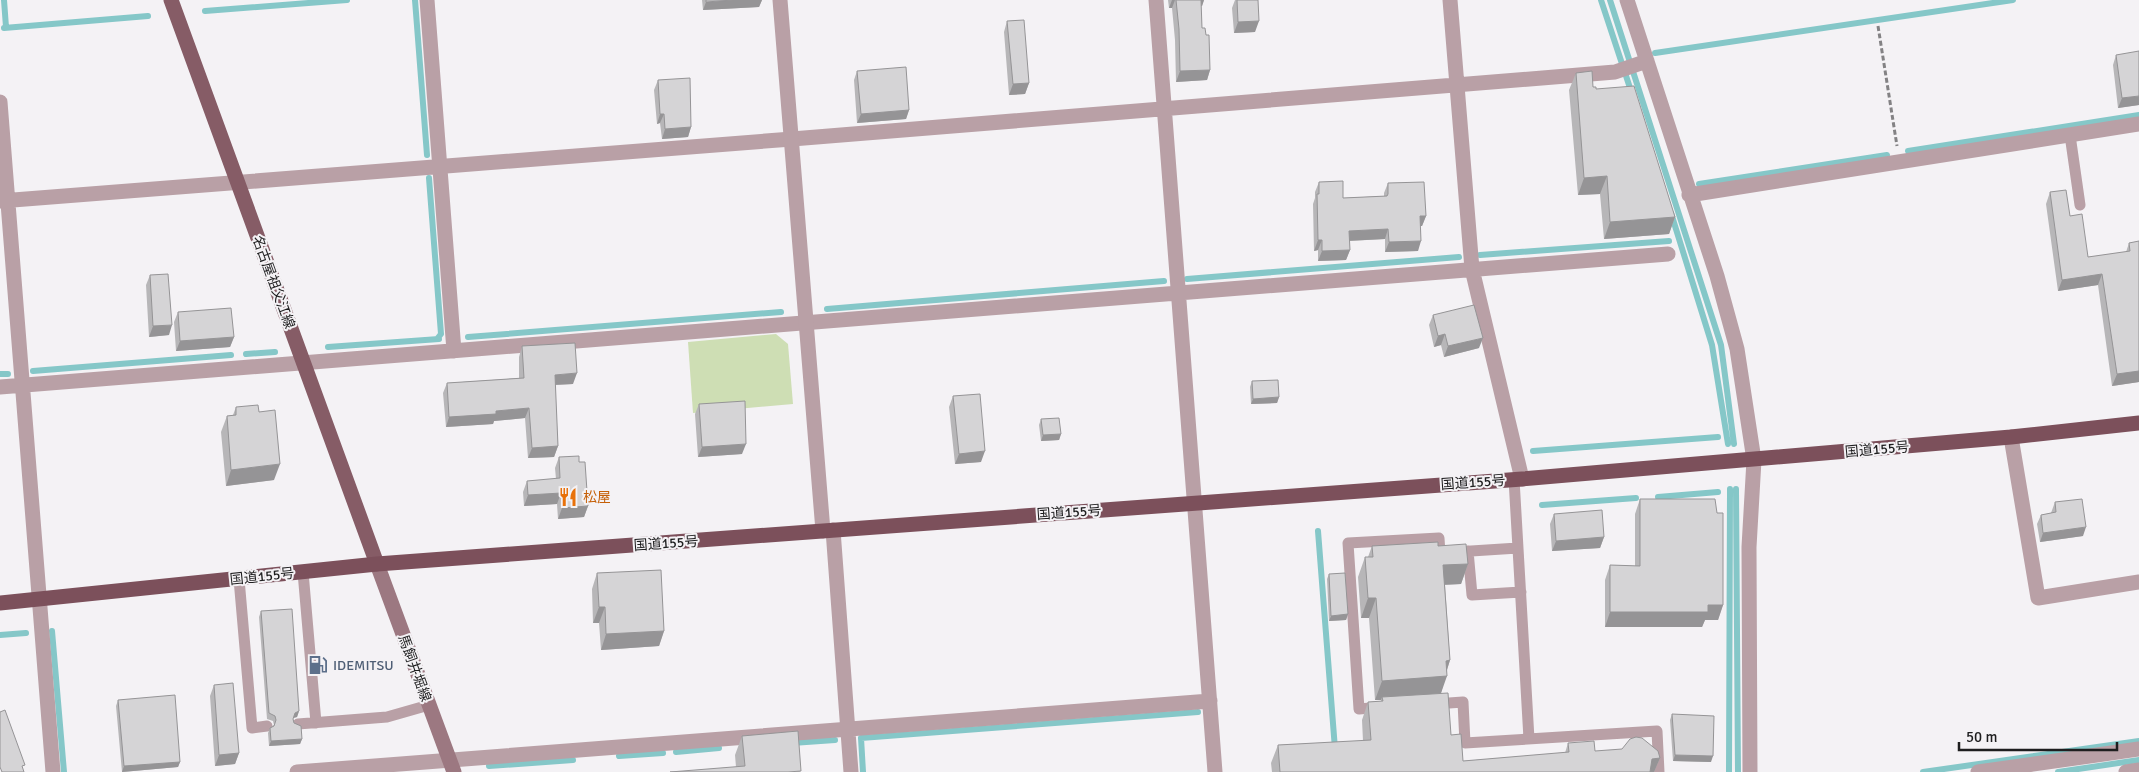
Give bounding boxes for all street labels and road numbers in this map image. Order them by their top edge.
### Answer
street label: 名古屋祖父江線 [249,233,298,331]
street label: 国道155号 [1844,438,1910,461]
street label: 国道155号 [1440,472,1506,493]
street label: 国道155号 [1036,502,1102,523]
street label: 国道155号 [633,533,699,554]
street label: 国道155号 [229,565,295,588]
street label: 馬飼井堀線 [395,632,434,704]

